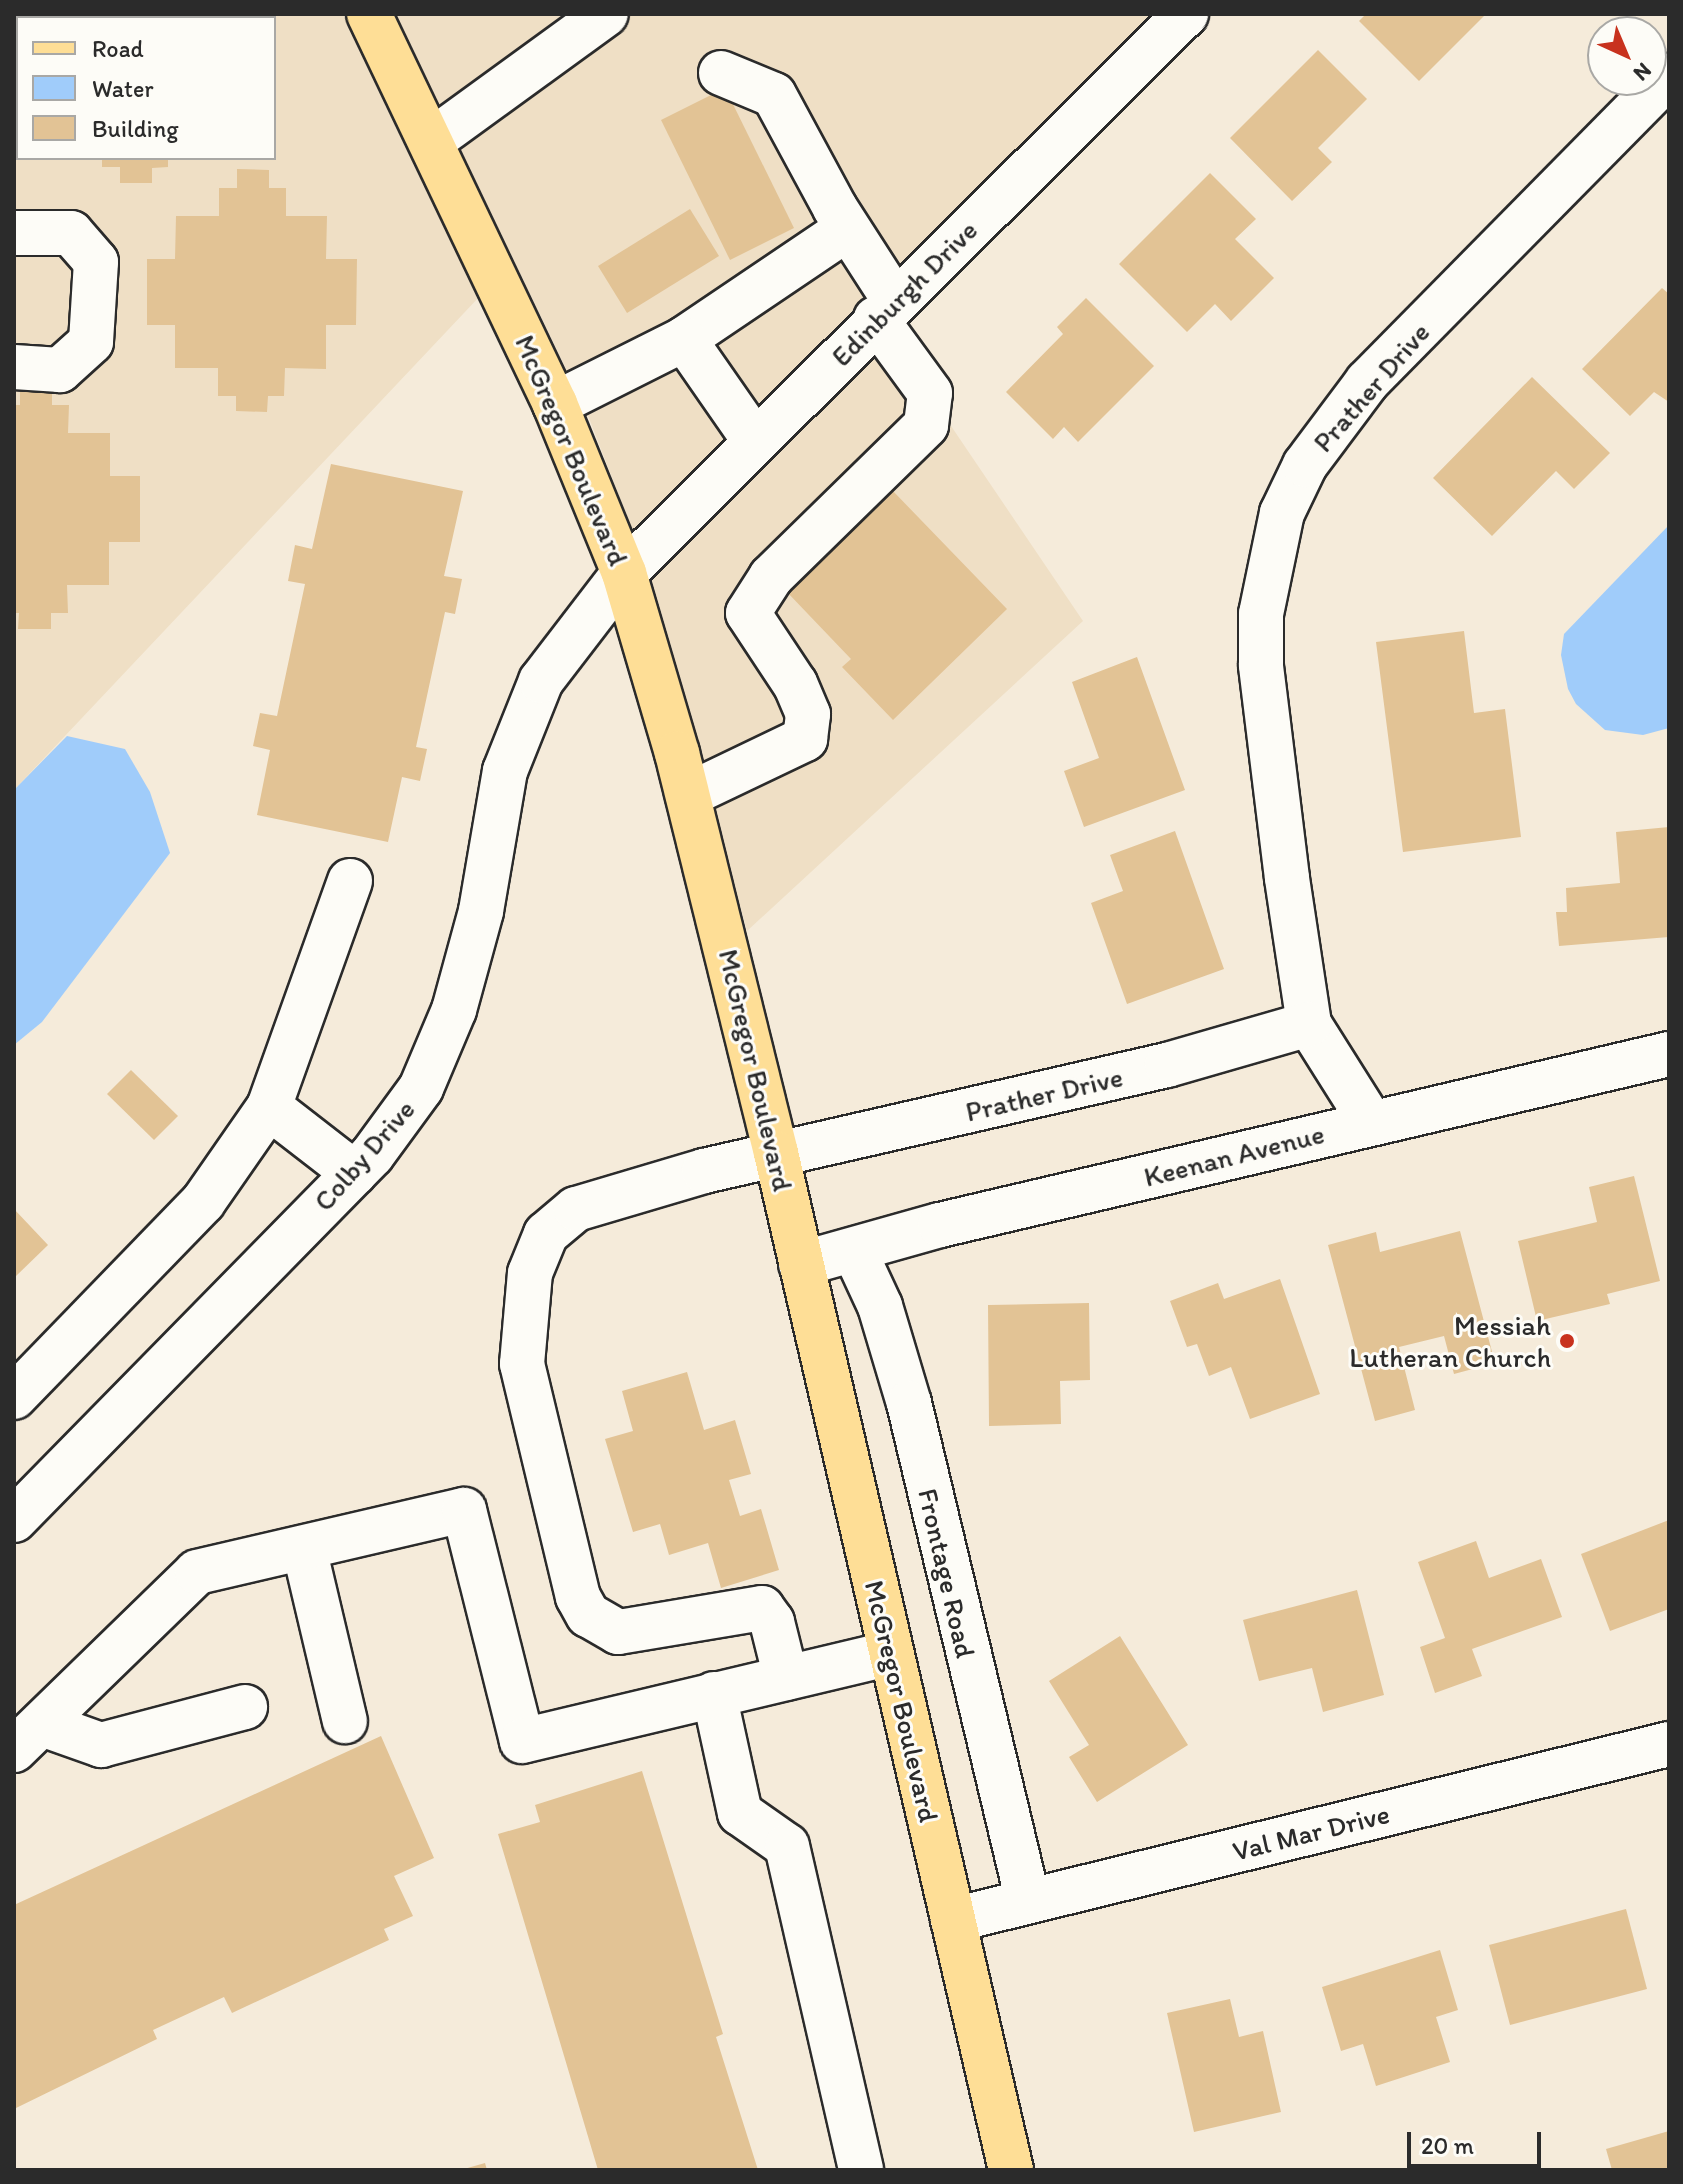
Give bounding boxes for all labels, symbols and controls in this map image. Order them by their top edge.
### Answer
legend [16,16,276,160]
north arrow [1587,16,1667,96]
text: Road [92,34,144,63]
text: N [1628,57,1657,87]
text: Water [92,74,154,103]
text: Building [92,114,179,143]
street label: Edinburgh Drive [824,213,984,373]
street label: Prather Drive [1306,315,1436,459]
street label: McGregor Boulevard [508,329,636,571]
street label: McGregor Boulevard [712,946,800,1194]
street label: Prather Drive [962,1060,1126,1128]
street label: Colby Drive [306,1092,422,1218]
street label: Keenan Avenue [1141,1117,1327,1193]
place label: Messiah Lutheran Church [1348,1308,1551,1374]
marker: Messiah Lutheran Church [1558,1332,1576,1350]
street label: Frontage Road [911,1485,983,1661]
street label: McGregor Boulevard [858,1577,946,1825]
street label: Val Mar Drive [1229,1796,1393,1868]
scale bar [1411,2116,1545,2166]
text: 20 m [1421,2131,1474,2160]

